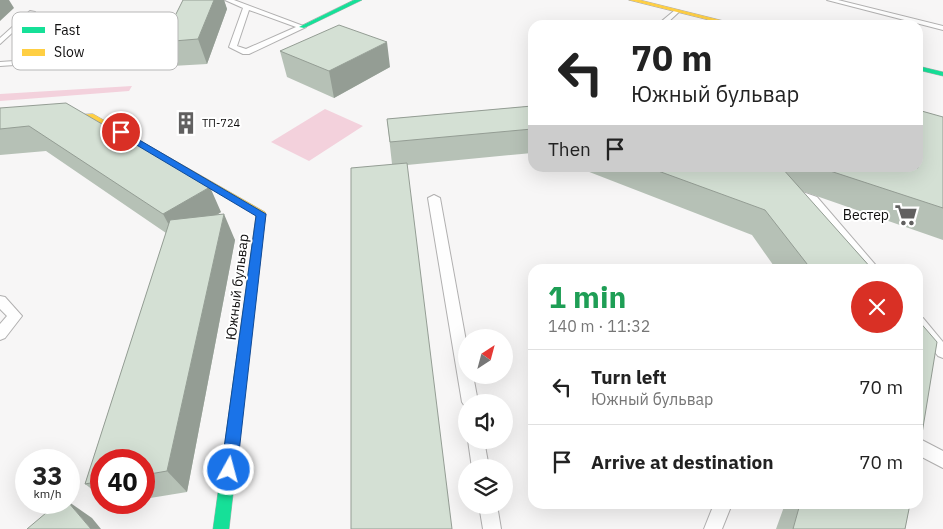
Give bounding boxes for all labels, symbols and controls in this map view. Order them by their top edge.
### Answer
legend [12,12,178,70]
text: Fast [54,21,80,39]
text: 70 m [631,35,713,81]
icon: left [548,40,613,105]
text: Slow [54,43,85,61]
text: Южный бульвар [631,79,799,108]
building icon: ТП-724 [173,110,199,136]
pin [100,111,142,153]
place label: ТП-724 [202,116,241,130]
icon: arrive [107,118,135,146]
icon: arrive [601,135,629,163]
text: Then [548,137,591,161]
supermarket icon: Вестер [893,202,919,228]
place label: Вестер [843,206,889,224]
street label: Южный бульвар [222,233,252,341]
text: 1 min [548,277,626,316]
button: close [851,281,903,333]
text: 140 m · 11:32 [548,316,650,336]
north arrow [458,329,512,384]
map controls [458,329,513,514]
text: Turn left [591,365,667,389]
icon: left [548,373,576,401]
text: 70 m [859,375,903,399]
text: Южный бульвар [591,389,713,409]
button: sound [458,394,513,449]
position arrow [202,443,254,495]
icon: arrive [548,448,576,476]
speed limit sign: 40 [90,449,155,514]
text: Arrive at destination [591,450,774,474]
text: 70 m [859,450,903,474]
text: 33 [32,459,63,492]
button: layers [458,459,513,514]
text: km/h [33,486,62,501]

